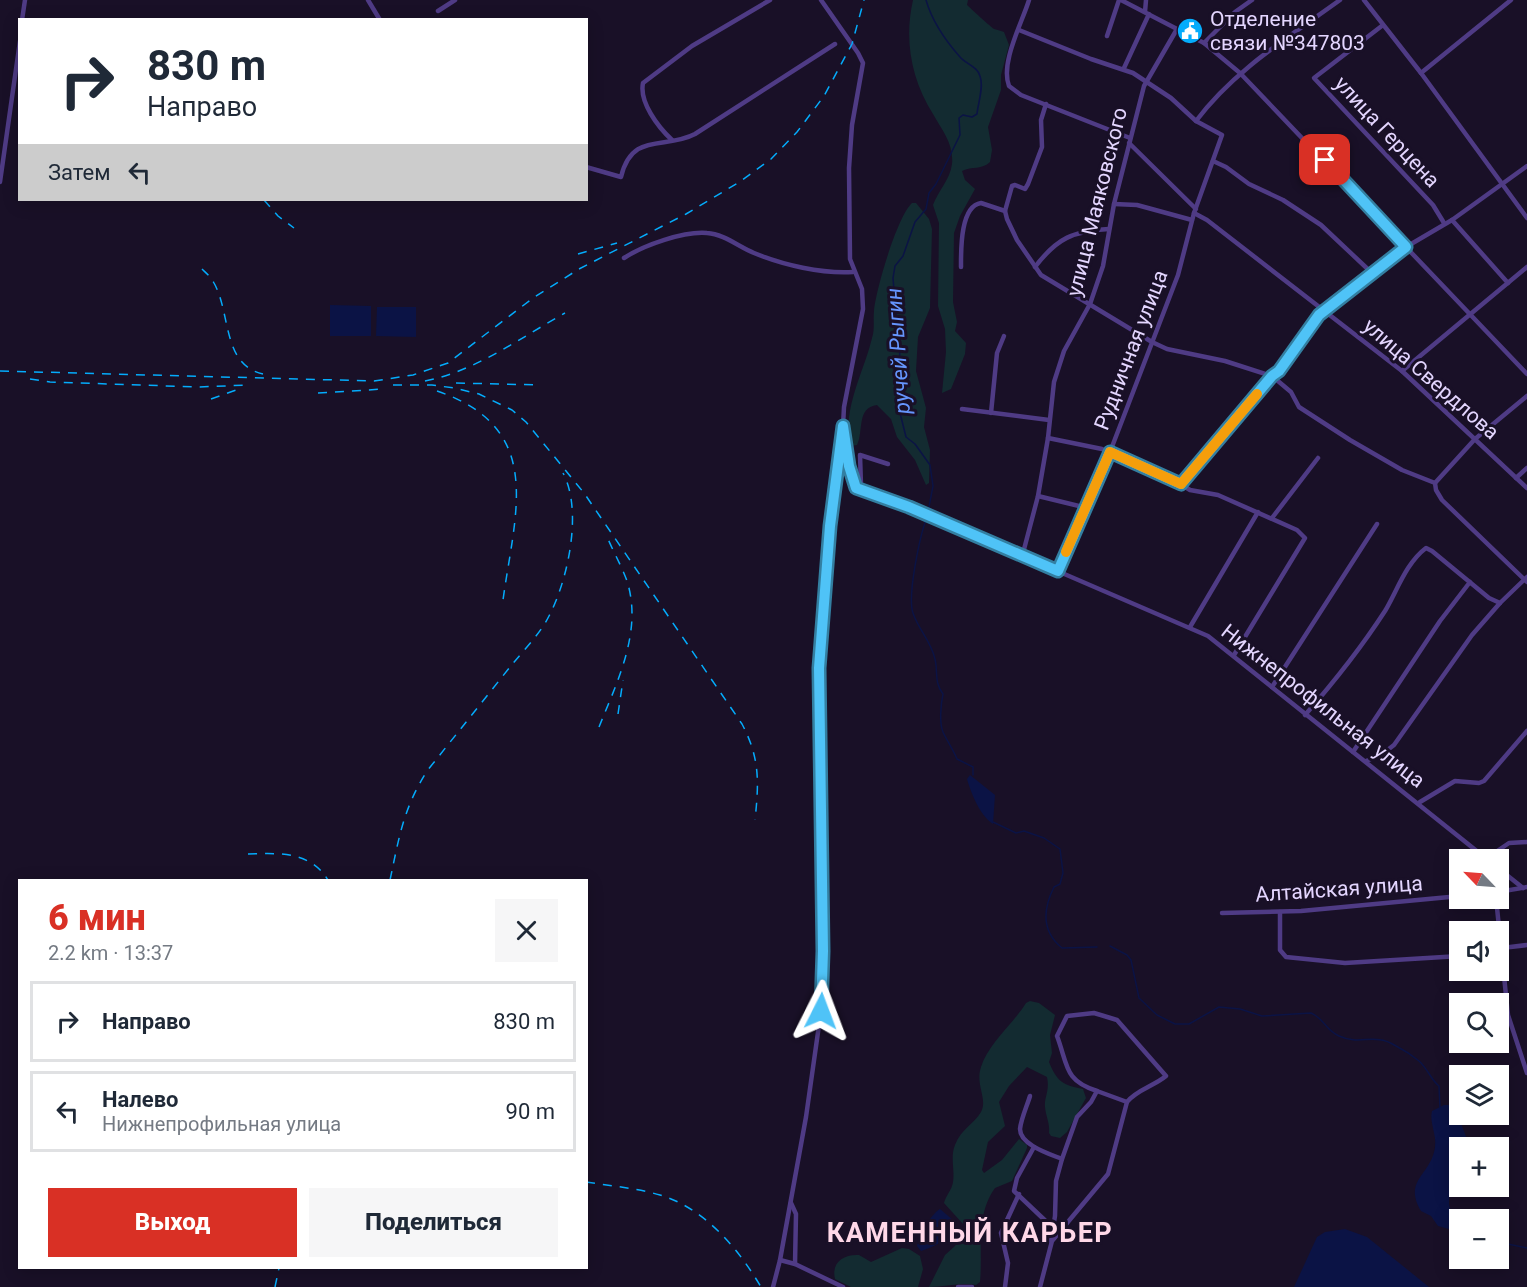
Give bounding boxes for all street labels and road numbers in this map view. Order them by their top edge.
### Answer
street label: улица Герцена [1330,72,1444,192]
street label: улица Маяковского [1062,105,1132,299]
street label: Рудничная улица [1090,267,1172,433]
street label: улица Свердлова [1358,314,1504,444]
street label: Нижнепрофильная улица [1217,619,1429,793]
street label: Алтайская улица [1255,871,1423,907]

